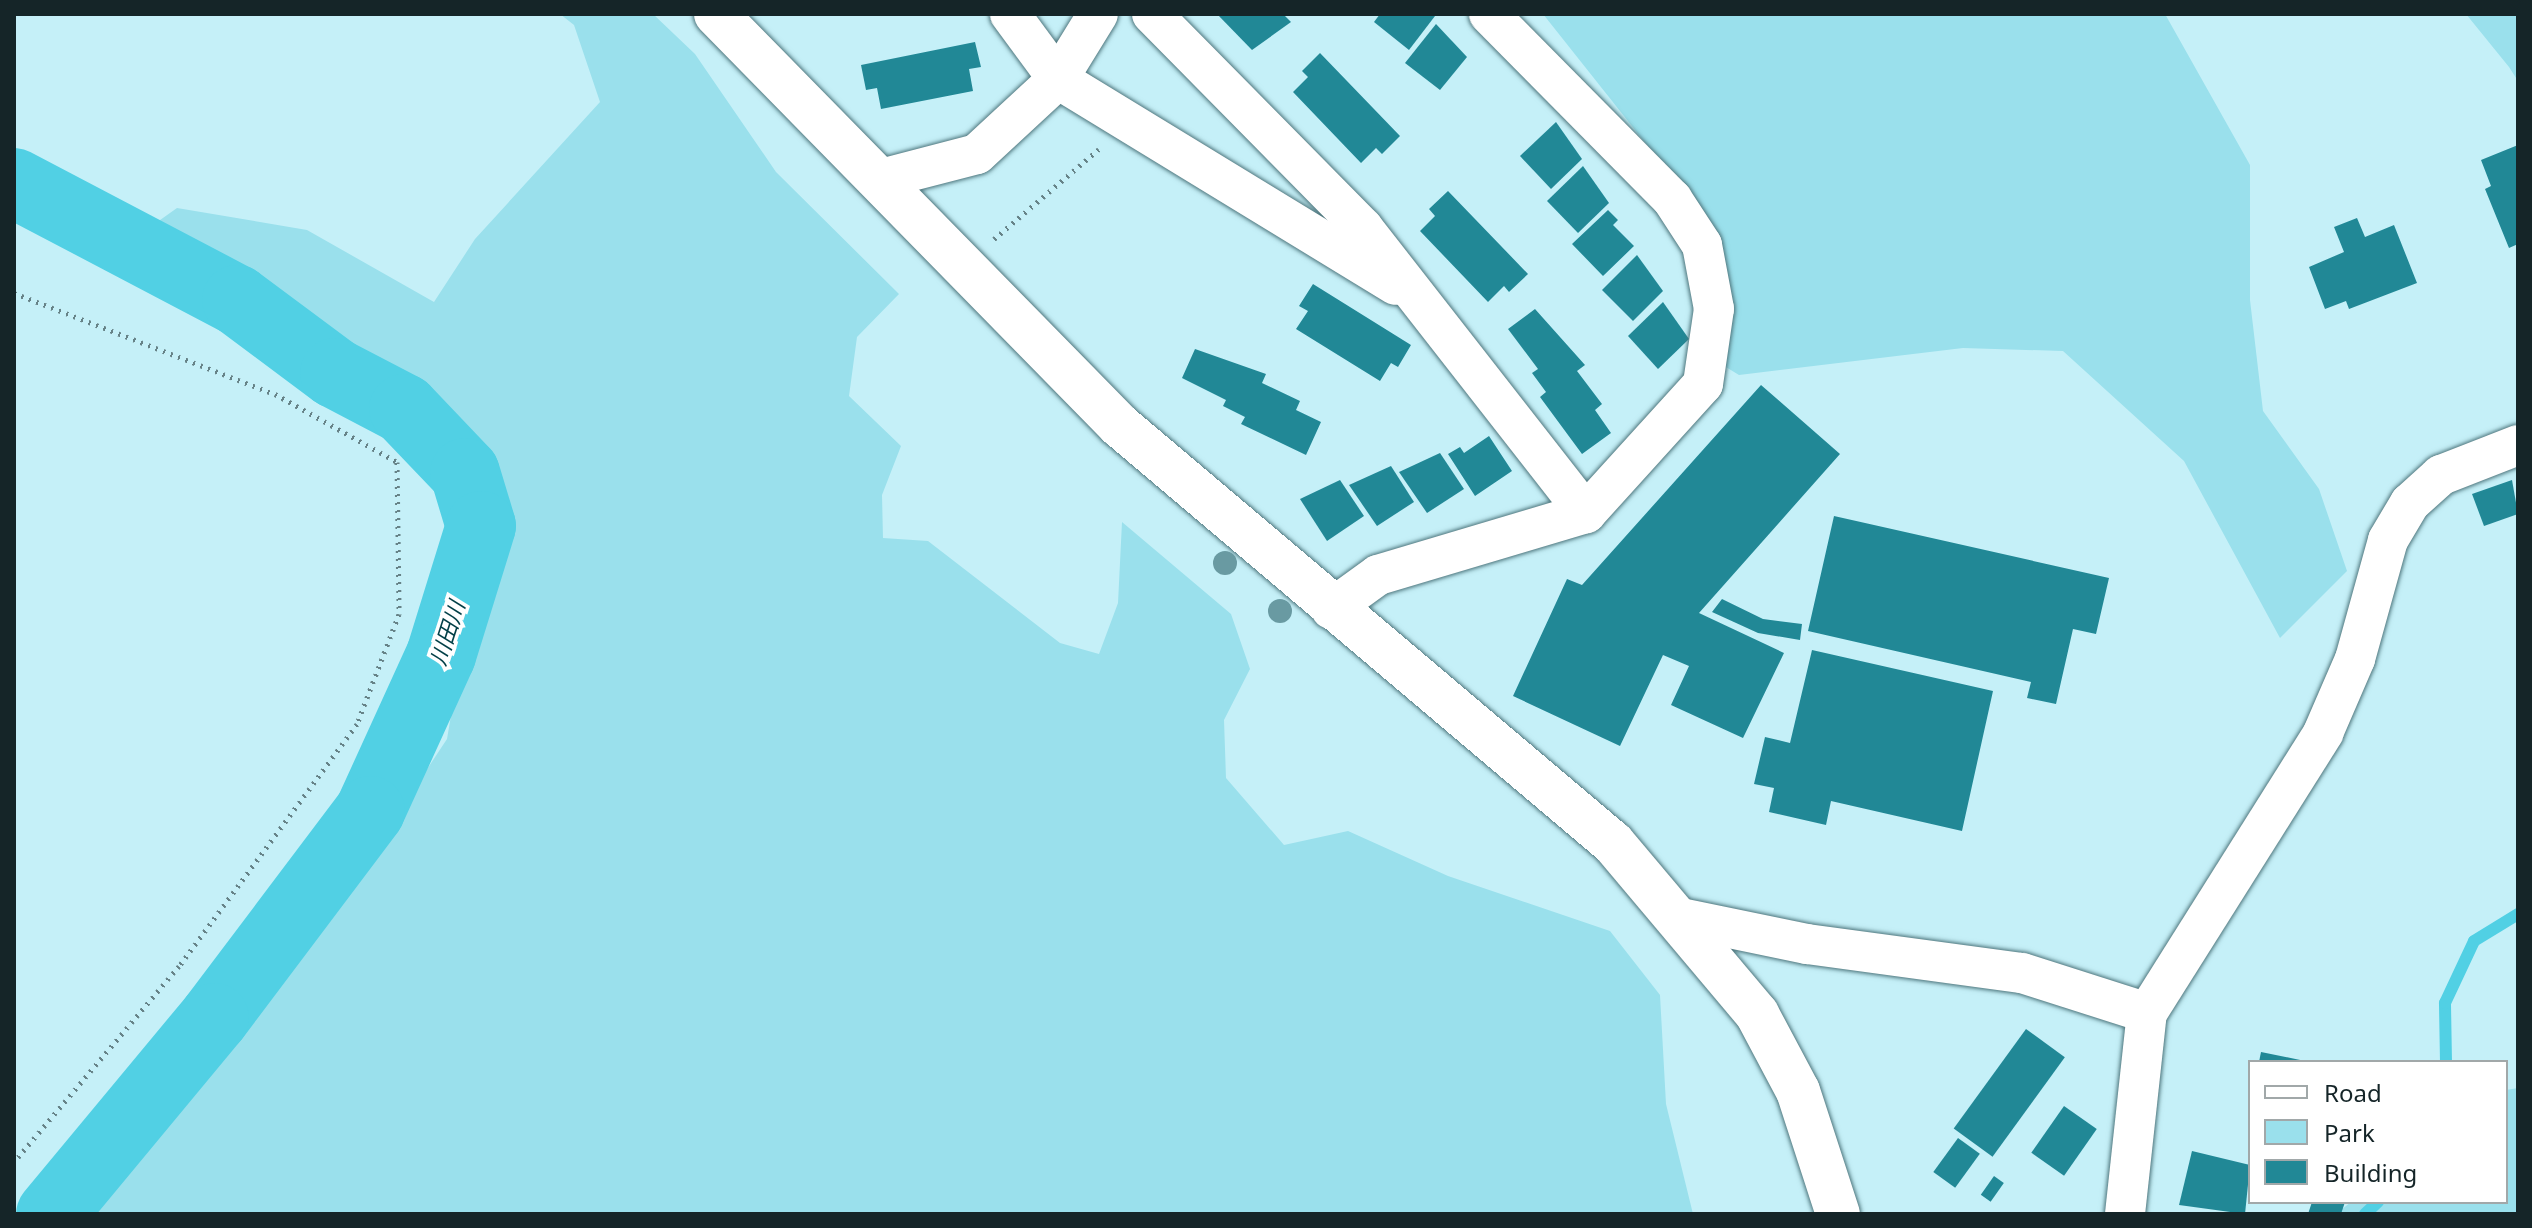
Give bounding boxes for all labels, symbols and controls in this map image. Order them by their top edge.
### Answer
water label: 川田川 [424,598,470,668]
legend [2248,1060,2508,1204]
text: Road [2324,1076,2382,1109]
text: Park [2324,1116,2375,1149]
text: Building [2324,1156,2417,1189]

